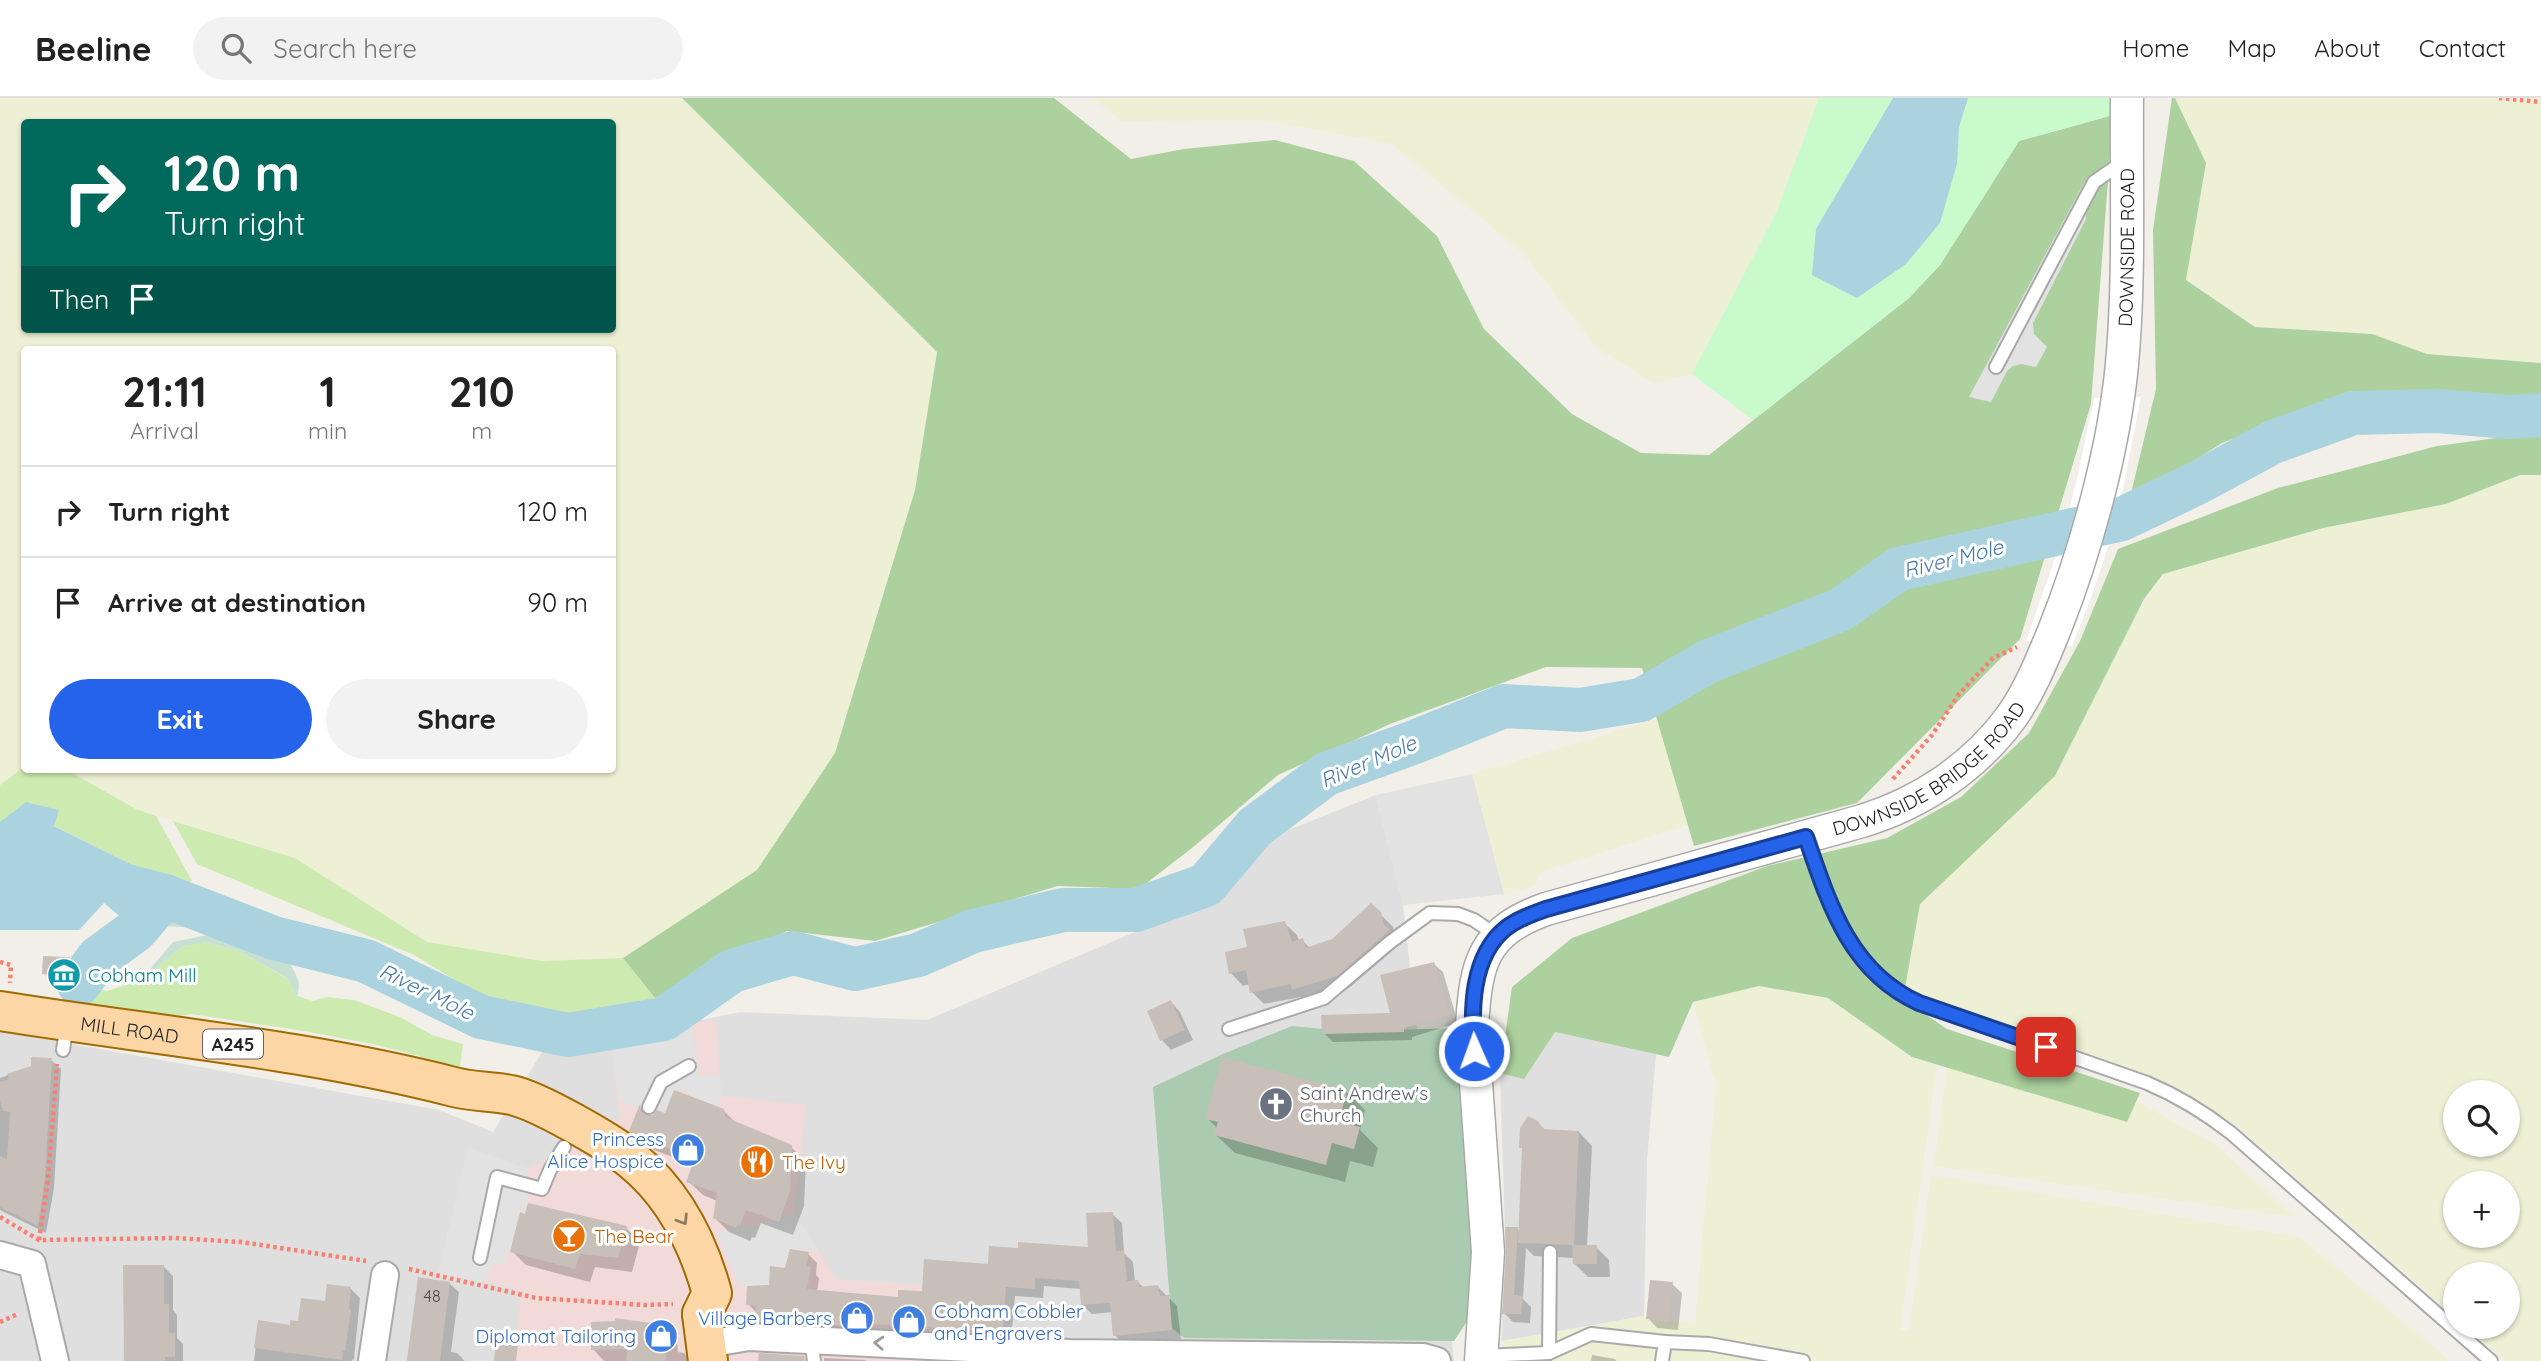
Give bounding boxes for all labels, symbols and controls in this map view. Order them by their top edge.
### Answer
search box [193,17,683,80]
text: Beeline [35,28,151,69]
icon: search [217,29,255,67]
text: Search here [273,32,417,65]
text: Home [2122,33,2189,63]
text: Map [2227,33,2276,63]
text: About [2314,33,2381,63]
text: Contact [2419,33,2506,63]
text: 120 m [164,142,300,203]
icon: right [49,147,140,238]
street label: DOWNSIDE ROAD [2113,168,2139,327]
text: Turn right [164,203,305,243]
icon: arrive [123,280,161,318]
text: Then [49,283,109,316]
text: 21:11 [122,365,207,418]
text: 1 [320,365,336,418]
text: 210 [449,365,515,418]
text: Arrival [130,416,199,445]
text: min [308,416,347,445]
text: m [471,416,492,445]
icon: right [49,493,87,531]
text: Turn right [108,495,230,528]
text: 120 m [518,495,588,528]
water label: River Mole [1900,533,2007,583]
icon: arrive [49,584,87,622]
text: Arrive at destination [108,586,366,619]
text: 90 m [527,586,588,619]
button: Exit [49,679,312,759]
button: Share [326,679,588,759]
street label: DOWNSIDE BRIDGE ROAD [1830,697,2030,841]
water label: River Mole [1316,729,1421,793]
museum icon: Cobham Mill [45,956,83,994]
water label: River Mole [376,957,479,1025]
place label: Cobham Mill [88,963,197,987]
street label: MILL ROAD [79,1011,180,1049]
position arrow [1437,1014,1511,1088]
pin [2016,1017,2076,1077]
icon: arrive [2027,1028,2065,1066]
road number: A245 [203,1029,263,1058]
map controls [2443,1080,2520,1339]
button: search [2443,1080,2520,1157]
place label: Saint Andrew's Church [1300,1081,1428,1127]
church icon: Saint Andrew's Church [1257,1085,1295,1123]
place label: Princess Alice Hospice [547,1127,664,1173]
shop icon: Princess Alice Hospice [669,1131,707,1169]
restaurant icon: The Ivy [738,1143,776,1181]
place label: The Ivy [782,1150,846,1174]
button: + [2443,1171,2520,1248]
one-way arrow [675,1212,688,1225]
bar icon: The Bear [550,1217,588,1255]
place label: The Bear [594,1224,675,1248]
button: − [2443,1262,2520,1339]
house number: 48 [423,1286,441,1306]
shop icon: Village Barbers [838,1299,876,1337]
place label: Cobham Cobbler and Engravers [934,1299,1084,1345]
shop icon: Cobham Cobbler and Engravers [890,1303,928,1341]
place label: Village Barbers [698,1306,832,1330]
shop icon: Diplomat Tailoring [642,1317,680,1355]
place label: Diplomat Tailoring [476,1324,636,1348]
one-way arrow [873,1336,884,1351]

